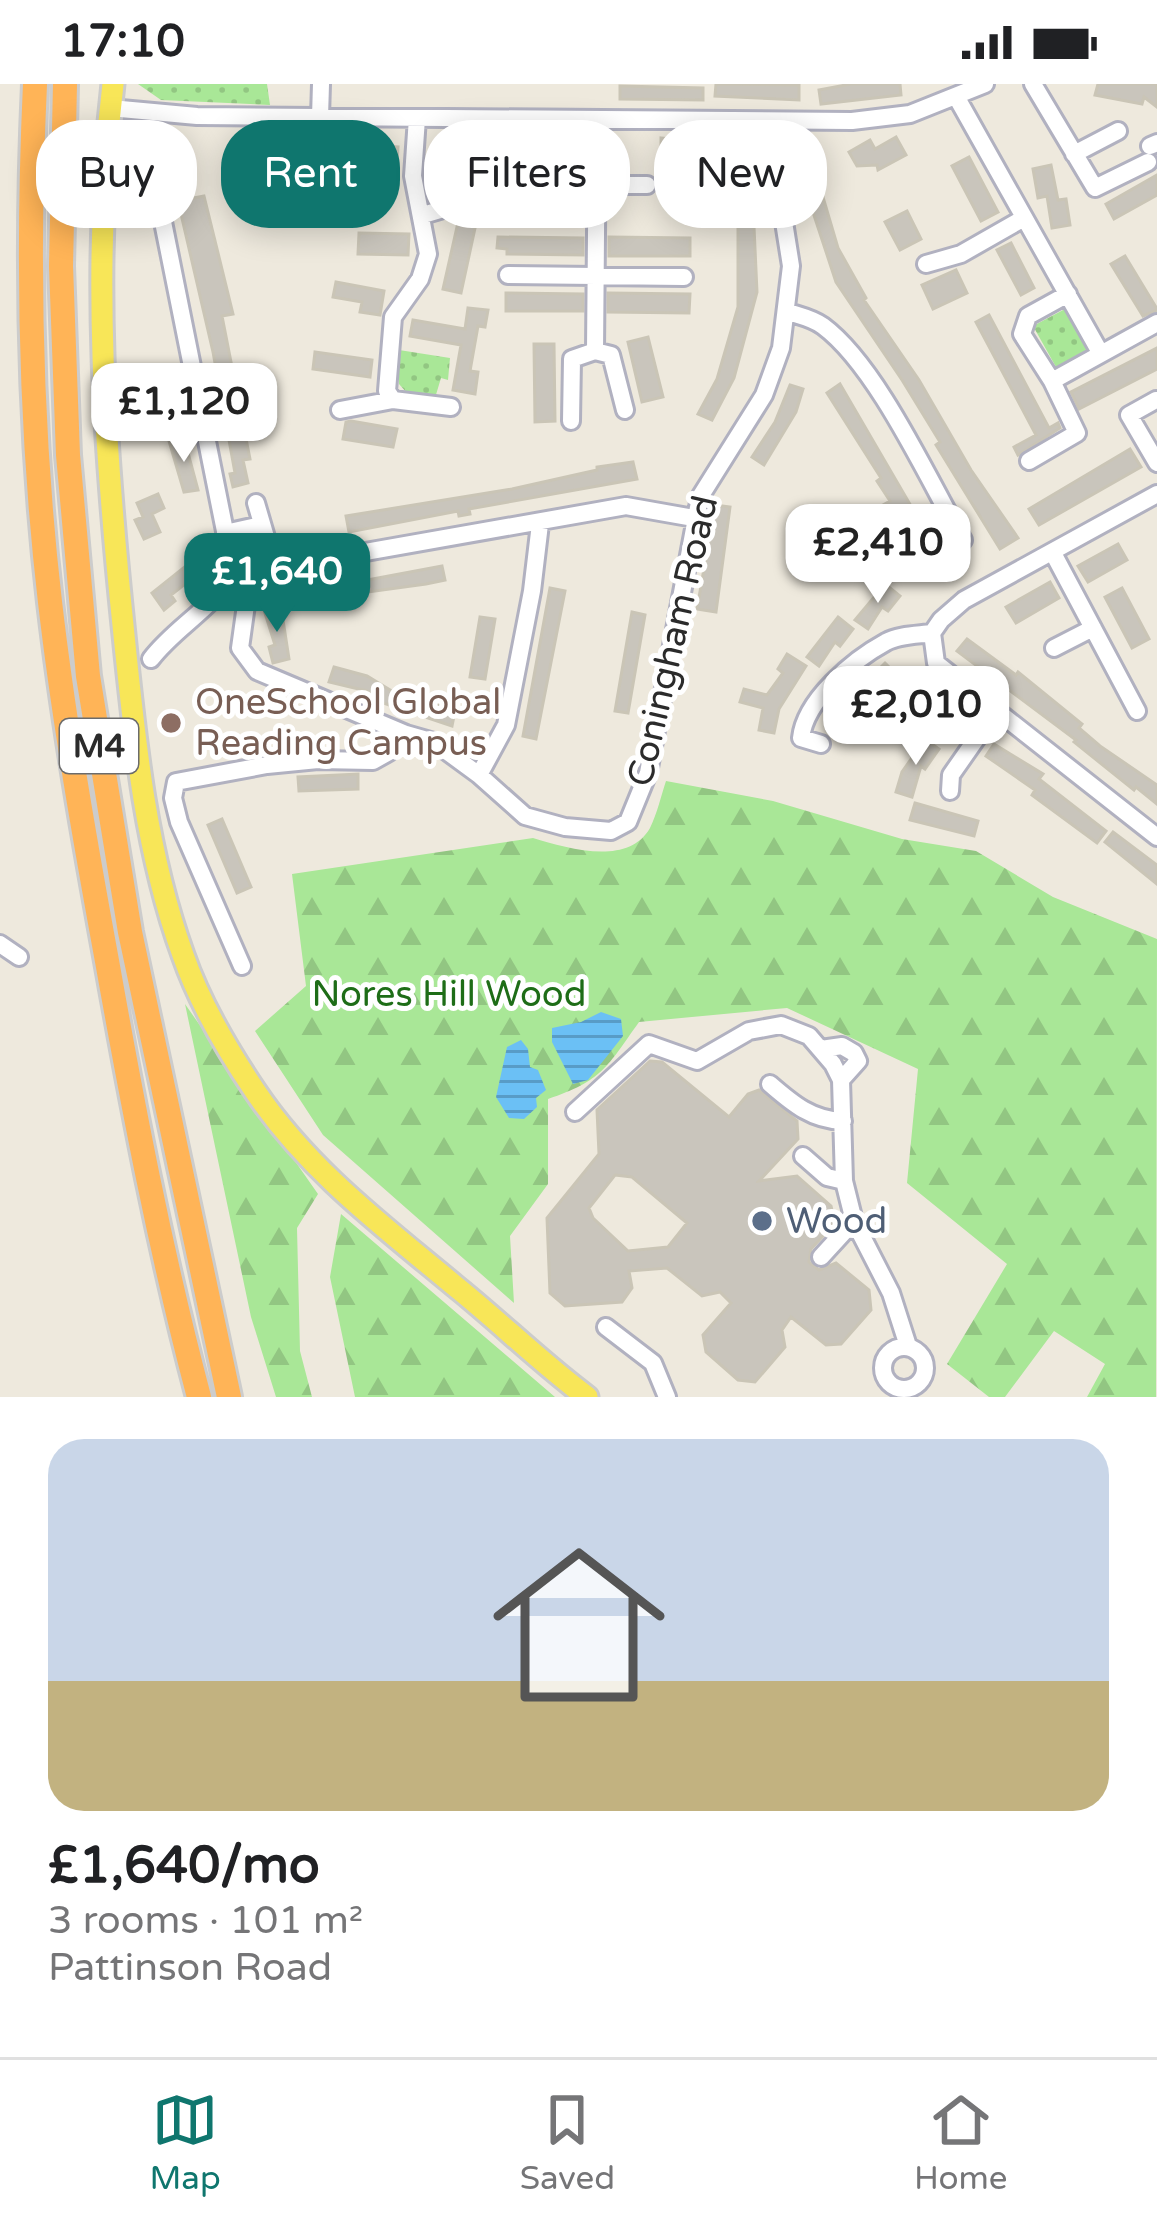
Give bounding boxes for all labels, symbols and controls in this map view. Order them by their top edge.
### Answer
text: 17:10 [60,15,185,69]
chip: Buy [36,120,197,228]
chip: Rent [221,120,400,228]
chip: Filters [424,120,630,228]
chip: New [654,120,827,228]
pin: £1,120 [86,363,282,465]
text: £1,120 [118,378,250,425]
street label: Coningham Road [619,492,727,790]
pin: £2,410 [780,504,976,606]
text: £2,410 [813,519,943,566]
pin: £1,640 [179,533,375,635]
text: £1,640 [211,548,343,595]
pin: £2,010 [818,666,1014,768]
place label: OneSchool Global Reading Campus [195,681,501,765]
text: £2,010 [850,681,982,728]
marker: OneSchool Global Reading Campus [158,710,184,736]
road number: M4 [60,719,138,773]
park label: Nores Hill Wood [312,973,586,1016]
place label: Wood [786,1200,887,1243]
marker: Wood [749,1208,775,1234]
icon: home [471,1517,687,1733]
text: £1,640/mo [48,1835,320,1897]
text: 3 rooms · 101 m² [48,1897,363,1944]
text: Pattinson Road [48,1944,332,1991]
tab: Map [149,2087,221,2198]
tab: Saved [520,2087,615,2198]
tab: Home [914,2087,1008,2198]

